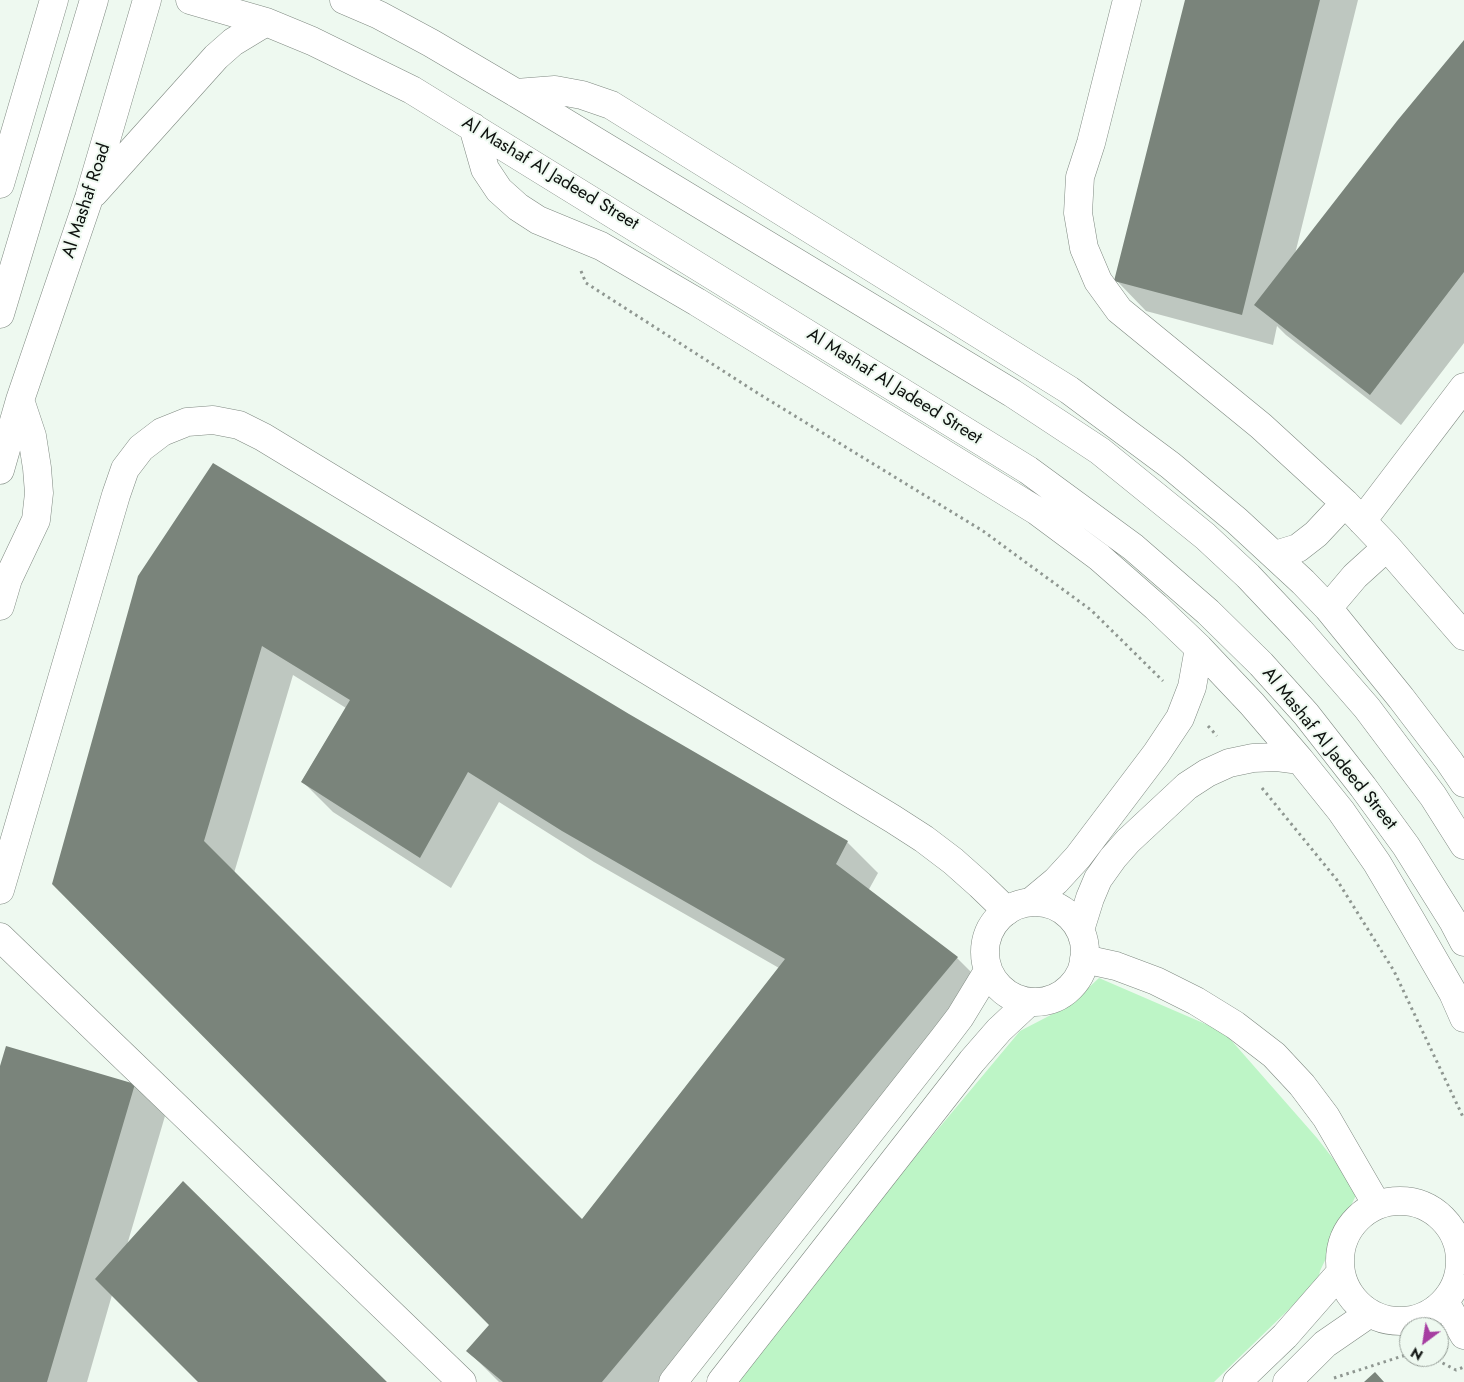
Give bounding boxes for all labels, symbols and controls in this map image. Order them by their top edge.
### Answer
street label: Al Mashaf Al Jadeed Street [458,113,642,235]
street label: Al Mashaf Road [58,141,116,261]
street label: Al Mashaf Al Jadeed Street [802,324,986,450]
street label: Al Mashaf Al Jadeed Street [1257,664,1401,834]
north arrow [1399,1317,1449,1367]
text: N [1407,1343,1427,1365]

